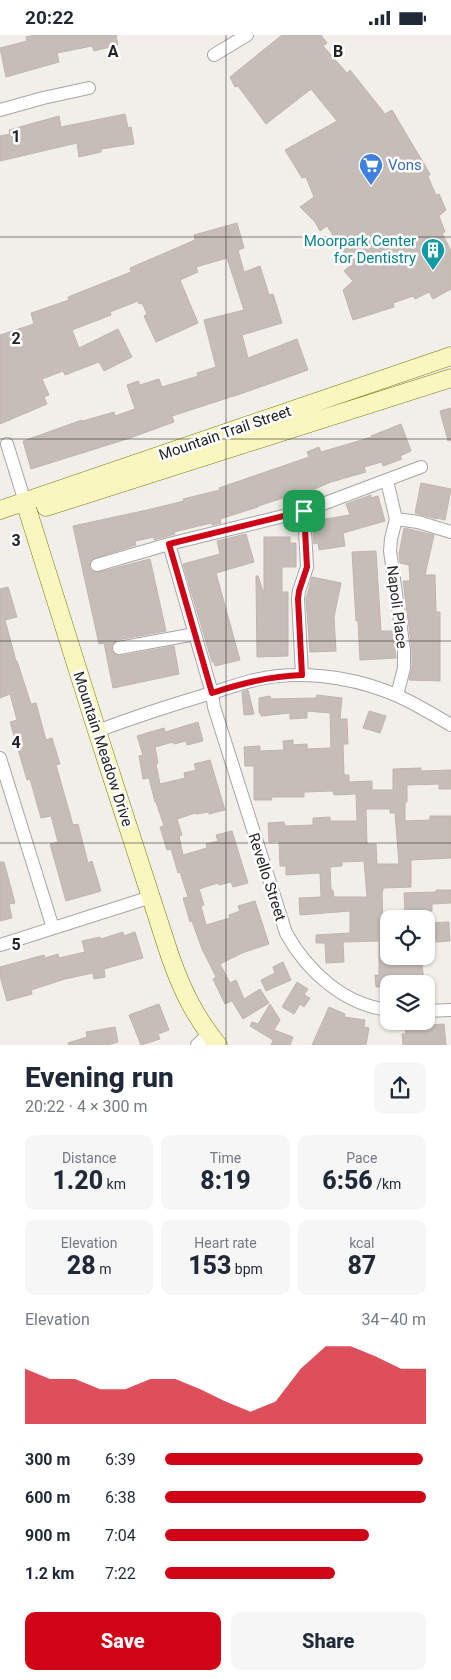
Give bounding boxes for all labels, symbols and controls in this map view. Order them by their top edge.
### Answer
text: 20:22 [25,6,74,29]
text: A [108,42,119,61]
text: B [333,42,343,61]
text: 1 [11,127,21,146]
supermarket icon: Vons [358,152,384,186]
place label: Vons [388,156,422,174]
place label: Moorpark Center for Dentistry [304,232,416,267]
building icon: Moorpark Center for Dentistry [420,237,446,271]
text: 2 [11,329,21,348]
street label: Mountain Trail Street [157,402,294,464]
pin [283,490,325,532]
icon: arrive [290,497,318,525]
text: 3 [11,531,21,550]
street label: Napoli Place [383,564,411,650]
street label: Mountain Meadow Drive [69,669,137,829]
text: 4 [11,733,21,752]
street label: Revello Street [244,831,290,923]
map controls [380,910,435,1030]
button: locate [380,910,435,965]
text: 5 [11,935,21,954]
button: layers [380,975,435,1030]
text: Evening run [25,1061,174,1094]
button: share [374,1062,426,1114]
text: 20:22 · 4 × 300 m [25,1097,147,1116]
text: Distance [62,1150,116,1166]
text: Time [210,1150,241,1166]
text: Pace [346,1150,377,1166]
text: 1.20 [52,1166,103,1195]
text: 8:19 [200,1166,251,1195]
text: 6:56 [322,1166,373,1195]
text: km [103,1176,126,1192]
text: /km [373,1176,401,1192]
text: Elevation [61,1235,118,1251]
text: Heart rate [194,1235,257,1251]
text: kcal [349,1235,374,1251]
text: 28 [67,1251,96,1280]
text: 153 [188,1251,231,1280]
text: 87 [347,1251,376,1280]
text: m [96,1261,111,1277]
text: bpm [231,1261,263,1277]
text: Elevation [25,1310,90,1329]
text: 34–40 m [362,1310,426,1329]
text: 300 m [25,1450,70,1469]
text: 6:39 [105,1450,136,1469]
text: 600 m [25,1488,70,1507]
text: 6:38 [105,1488,136,1507]
text: 900 m [25,1526,70,1545]
text: 7:04 [105,1526,136,1545]
text: 1.2 km [25,1564,74,1583]
text: 7:22 [105,1564,136,1583]
button: Save [25,1612,221,1670]
button: Share [231,1612,426,1670]

